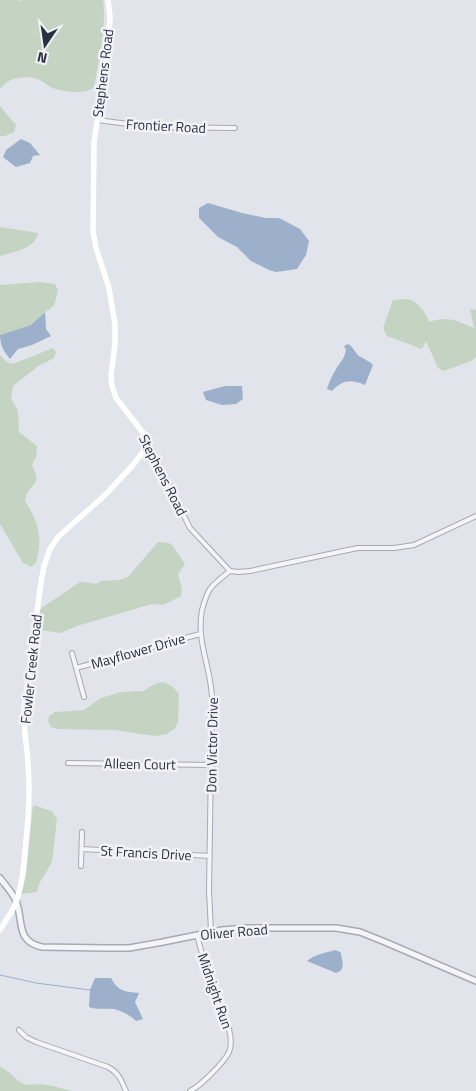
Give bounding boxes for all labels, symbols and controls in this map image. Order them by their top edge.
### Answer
north arrow [20,20,70,70]
street label: Stephens Road [87,28,118,118]
text: N [35,47,49,69]
street label: Frontier Road [126,113,206,138]
street label: Stephens Road [134,430,193,519]
street label: Fowler Creek Road [14,613,47,725]
street label: Mayflower Drive [88,627,187,674]
street label: Don Victor Drive [200,697,223,793]
street label: Alleen Court [104,752,176,775]
street label: St Francis Drive [100,840,192,865]
street label: Oliver Road [199,918,268,945]
street label: Midnight Run [193,950,238,1032]

